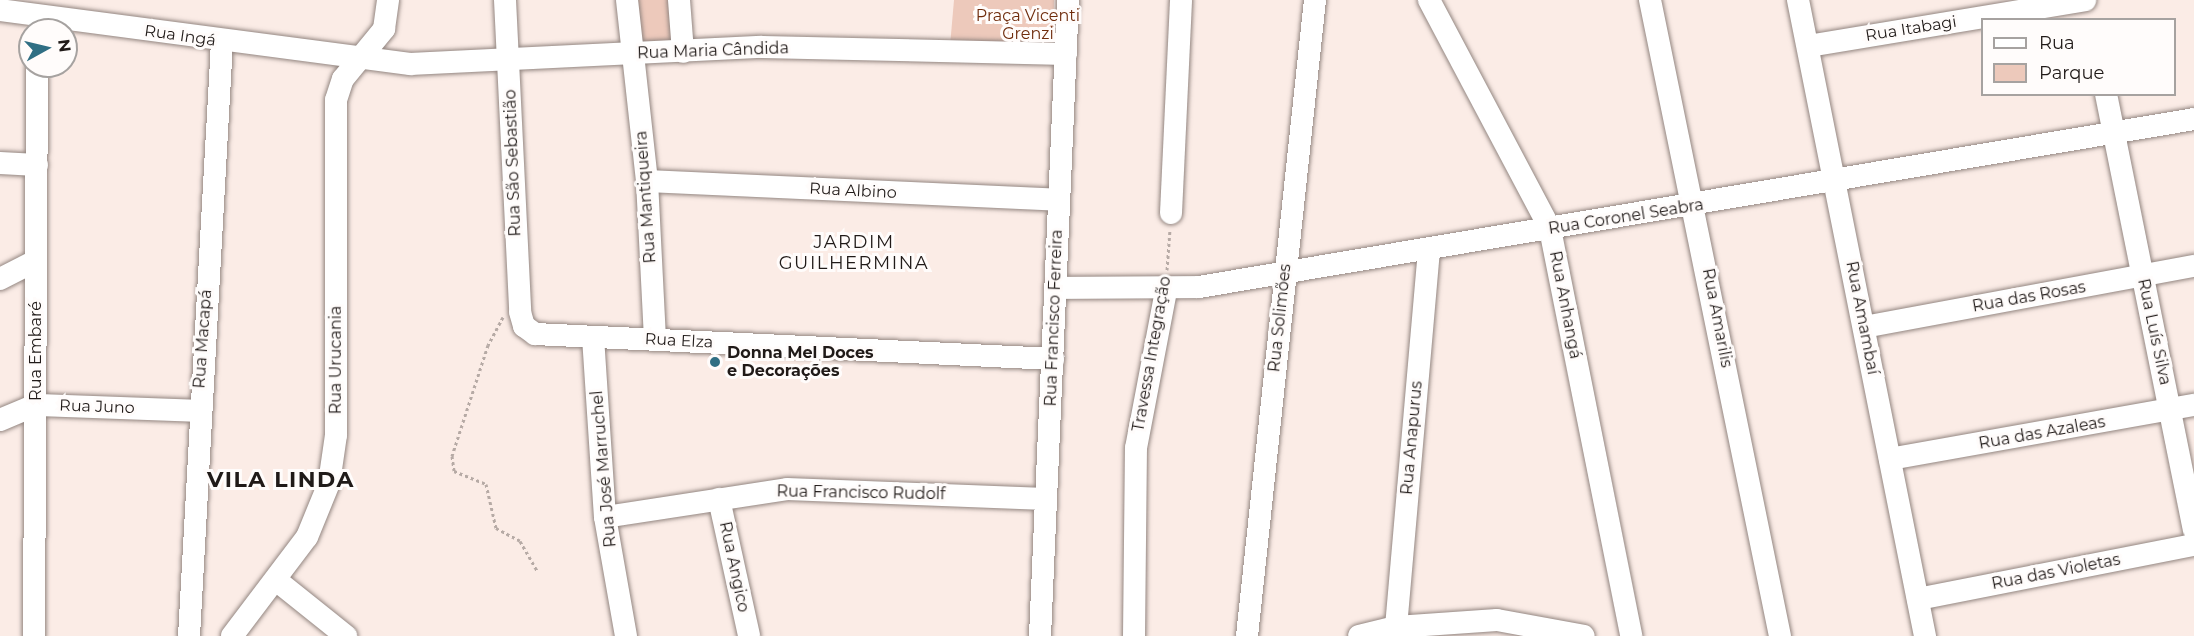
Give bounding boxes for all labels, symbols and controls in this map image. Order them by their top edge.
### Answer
park label: Praça Vicenti Grenzi [976,6,1080,44]
street label: Rua Itabagi [1864,12,1958,46]
north arrow [18,18,78,78]
legend [1981,18,2176,96]
street label: Rua Ingá [143,21,217,51]
text: Rua [2039,32,2075,54]
text: N [54,38,75,53]
street label: Rua Maria Cândida [637,39,789,63]
text: Parque [2039,62,2104,84]
street label: Rua São Sebastião [501,89,525,237]
street label: Rua Mantiqueira [632,130,660,264]
street label: Rua Albino [809,179,897,203]
street label: Rua Coronel Seabra [1547,195,1705,239]
street label: Rua Francisco Ferreira [1041,229,1067,407]
district label: JARDIM GUILHERMINA [779,232,929,274]
street label: Rua Anhangá [1545,249,1585,361]
street label: Rua Amambaí [1842,260,1882,376]
street label: Rua Solimões [1265,263,1295,373]
street label: Rua Amarilis [1698,267,1736,369]
street label: Travessa Integração [1129,275,1175,433]
street label: Rua Luís Silva [2133,277,2175,387]
street label: Rua das Rosas [1971,278,2087,316]
street label: Rua Macapá [190,289,216,389]
street label: Rua Embaré [26,301,46,401]
street label: Rua Urucania [326,306,346,414]
street label: Rua Elza [644,330,714,352]
place label: Donna Mel Doces e Decorações [727,343,874,381]
marker: Donna Mel Doces e Decorações [708,355,722,369]
street label: Rua Anapurus [1397,380,1427,496]
street label: Rua José Marruchel [588,390,620,548]
street label: Rua Juno [59,396,135,418]
street label: Rua das Azaleas [1977,412,2107,454]
district label: VILA LINDA [207,467,355,493]
street label: Rua Francisco Rudolf [776,482,946,504]
street label: Rua Angico [715,520,753,614]
street label: Rua das Violetas [1990,550,2122,594]

